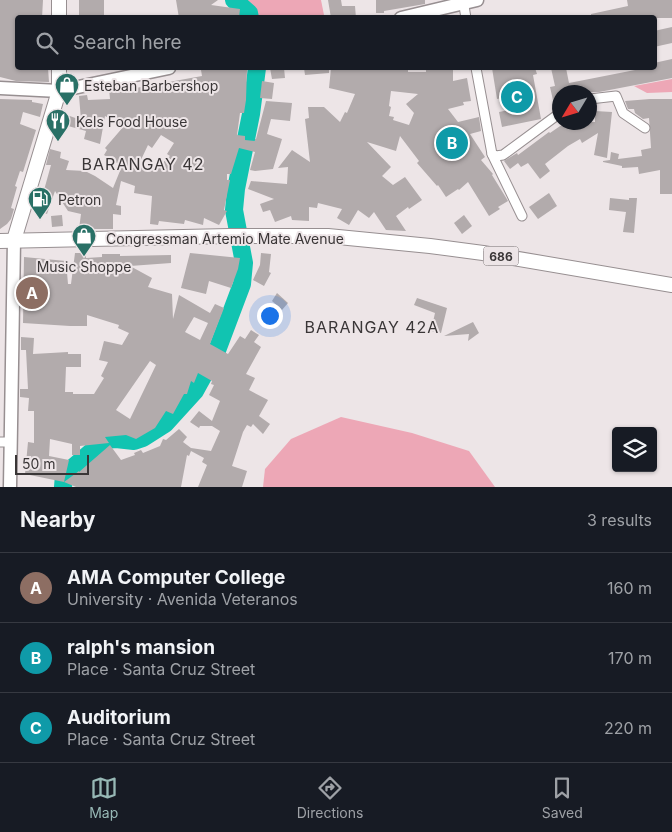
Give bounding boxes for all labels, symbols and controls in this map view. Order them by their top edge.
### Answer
search box [15,15,657,70]
icon: search [33,29,61,57]
text: Search here [73,31,182,54]
shop icon: Esteban Barbershop [54,72,80,106]
place label: Esteban Barbershop [84,77,218,94]
pin: C [501,78,533,116]
north arrow [552,85,597,130]
restaurant icon: Kels Food House [45,108,71,142]
place label: Kels Food House [76,113,187,130]
pin: B [436,124,468,162]
district label: BARANGAY 42 [82,154,204,174]
fuel station icon: Petron [27,186,53,220]
place label: Petron [58,191,101,208]
shop icon: Music Shoppe [71,223,97,257]
street label: Congressman Artemio Mate Avenue [106,230,344,247]
road number: 686 [484,247,518,266]
place label: Music Shoppe [37,258,131,275]
pin: A [16,274,48,312]
your location [257,303,283,329]
district label: BARANGAY 42A [305,317,439,337]
map controls [612,427,657,472]
button: layers [612,427,657,472]
scale bar [15,452,89,475]
text: 50 m [22,455,56,472]
text: Nearby [20,507,95,532]
text: 3 results [587,510,652,530]
text: AMA Computer College [67,566,285,589]
text: A [30,578,42,598]
text: 160 m [607,578,652,598]
text: University · Avenida Veteranos [67,589,298,609]
text: ralph's mansion [67,636,215,659]
text: B [31,648,41,668]
text: 170 m [608,648,652,668]
text: Place · Santa Cruz Street [67,659,255,679]
text: Auditorium [67,706,171,729]
text: C [30,718,42,738]
text: 220 m [604,718,652,738]
text: Place · Santa Cruz Street [67,729,255,749]
tab: Map [89,774,118,821]
tab: Directions [297,774,363,821]
tab: Saved [542,774,583,821]

